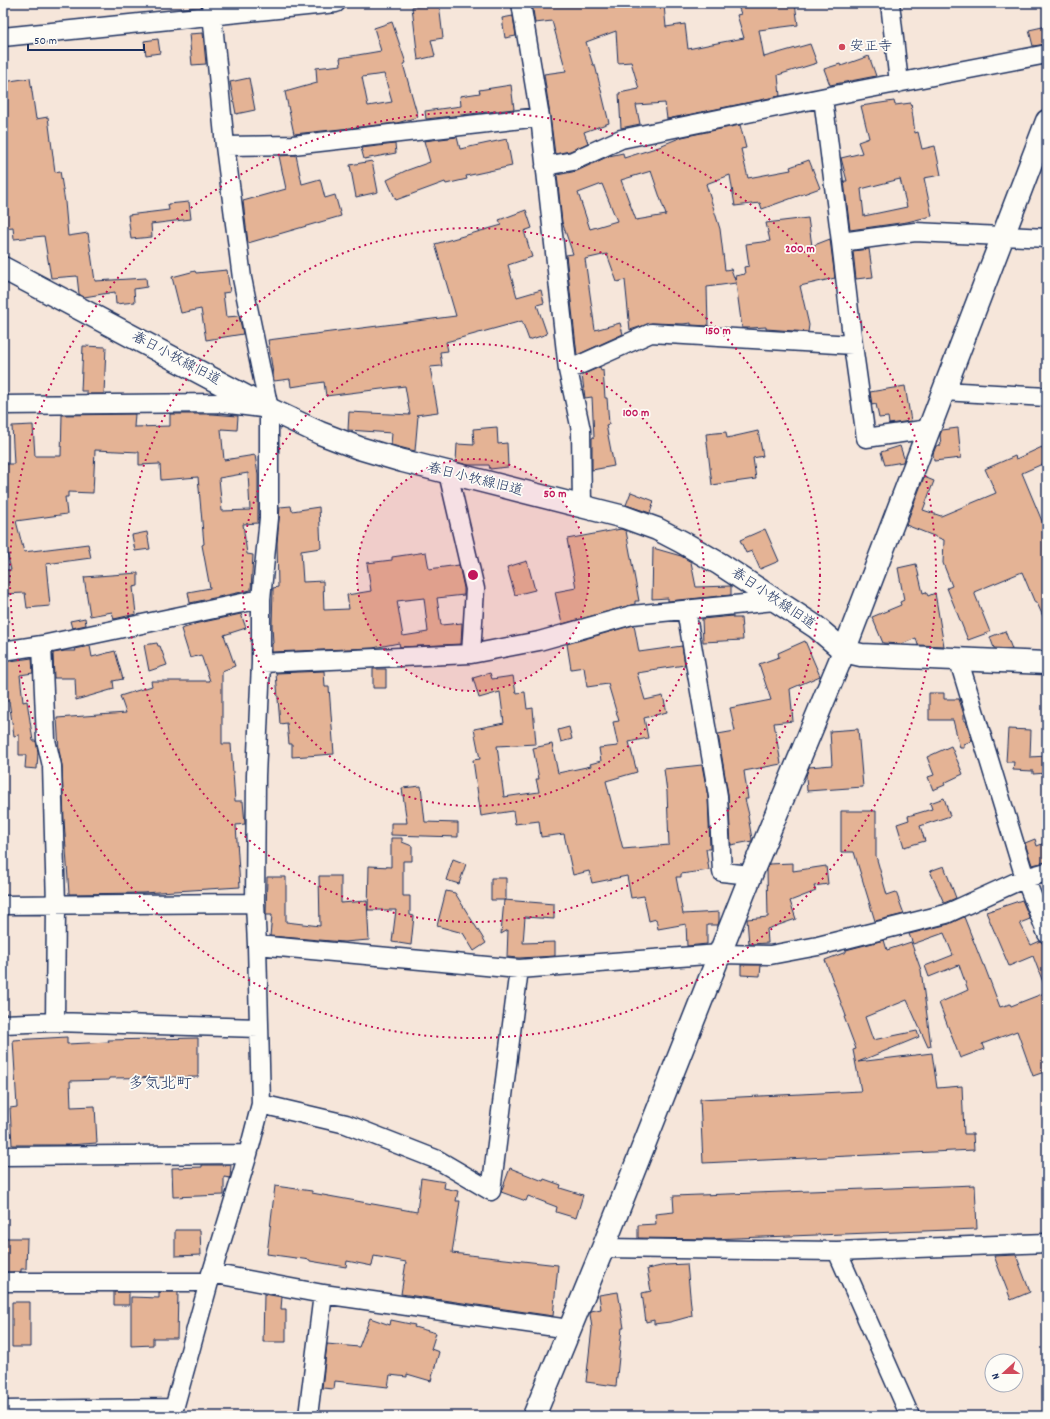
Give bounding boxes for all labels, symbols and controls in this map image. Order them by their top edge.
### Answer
scale bar [28,26,144,52]
text: 50 m [34,33,57,50]
place label: 安正寺 [850,37,892,57]
marker: 安正寺 [837,42,847,52]
text: 200 m [785,241,815,258]
text: 150 m [705,323,731,340]
street label: 春日小牧線旧道 [128,327,224,391]
text: 100 m [623,405,649,422]
street label: 春日小牧線旧道 [425,458,525,502]
text: 50 m [543,486,567,503]
street label: 春日小牧線旧道 [727,563,819,635]
centre of rings [466,568,480,582]
district label: 多気北町 [128,1073,192,1096]
north arrow [984,1353,1024,1393]
text: N [988,1370,1005,1382]

